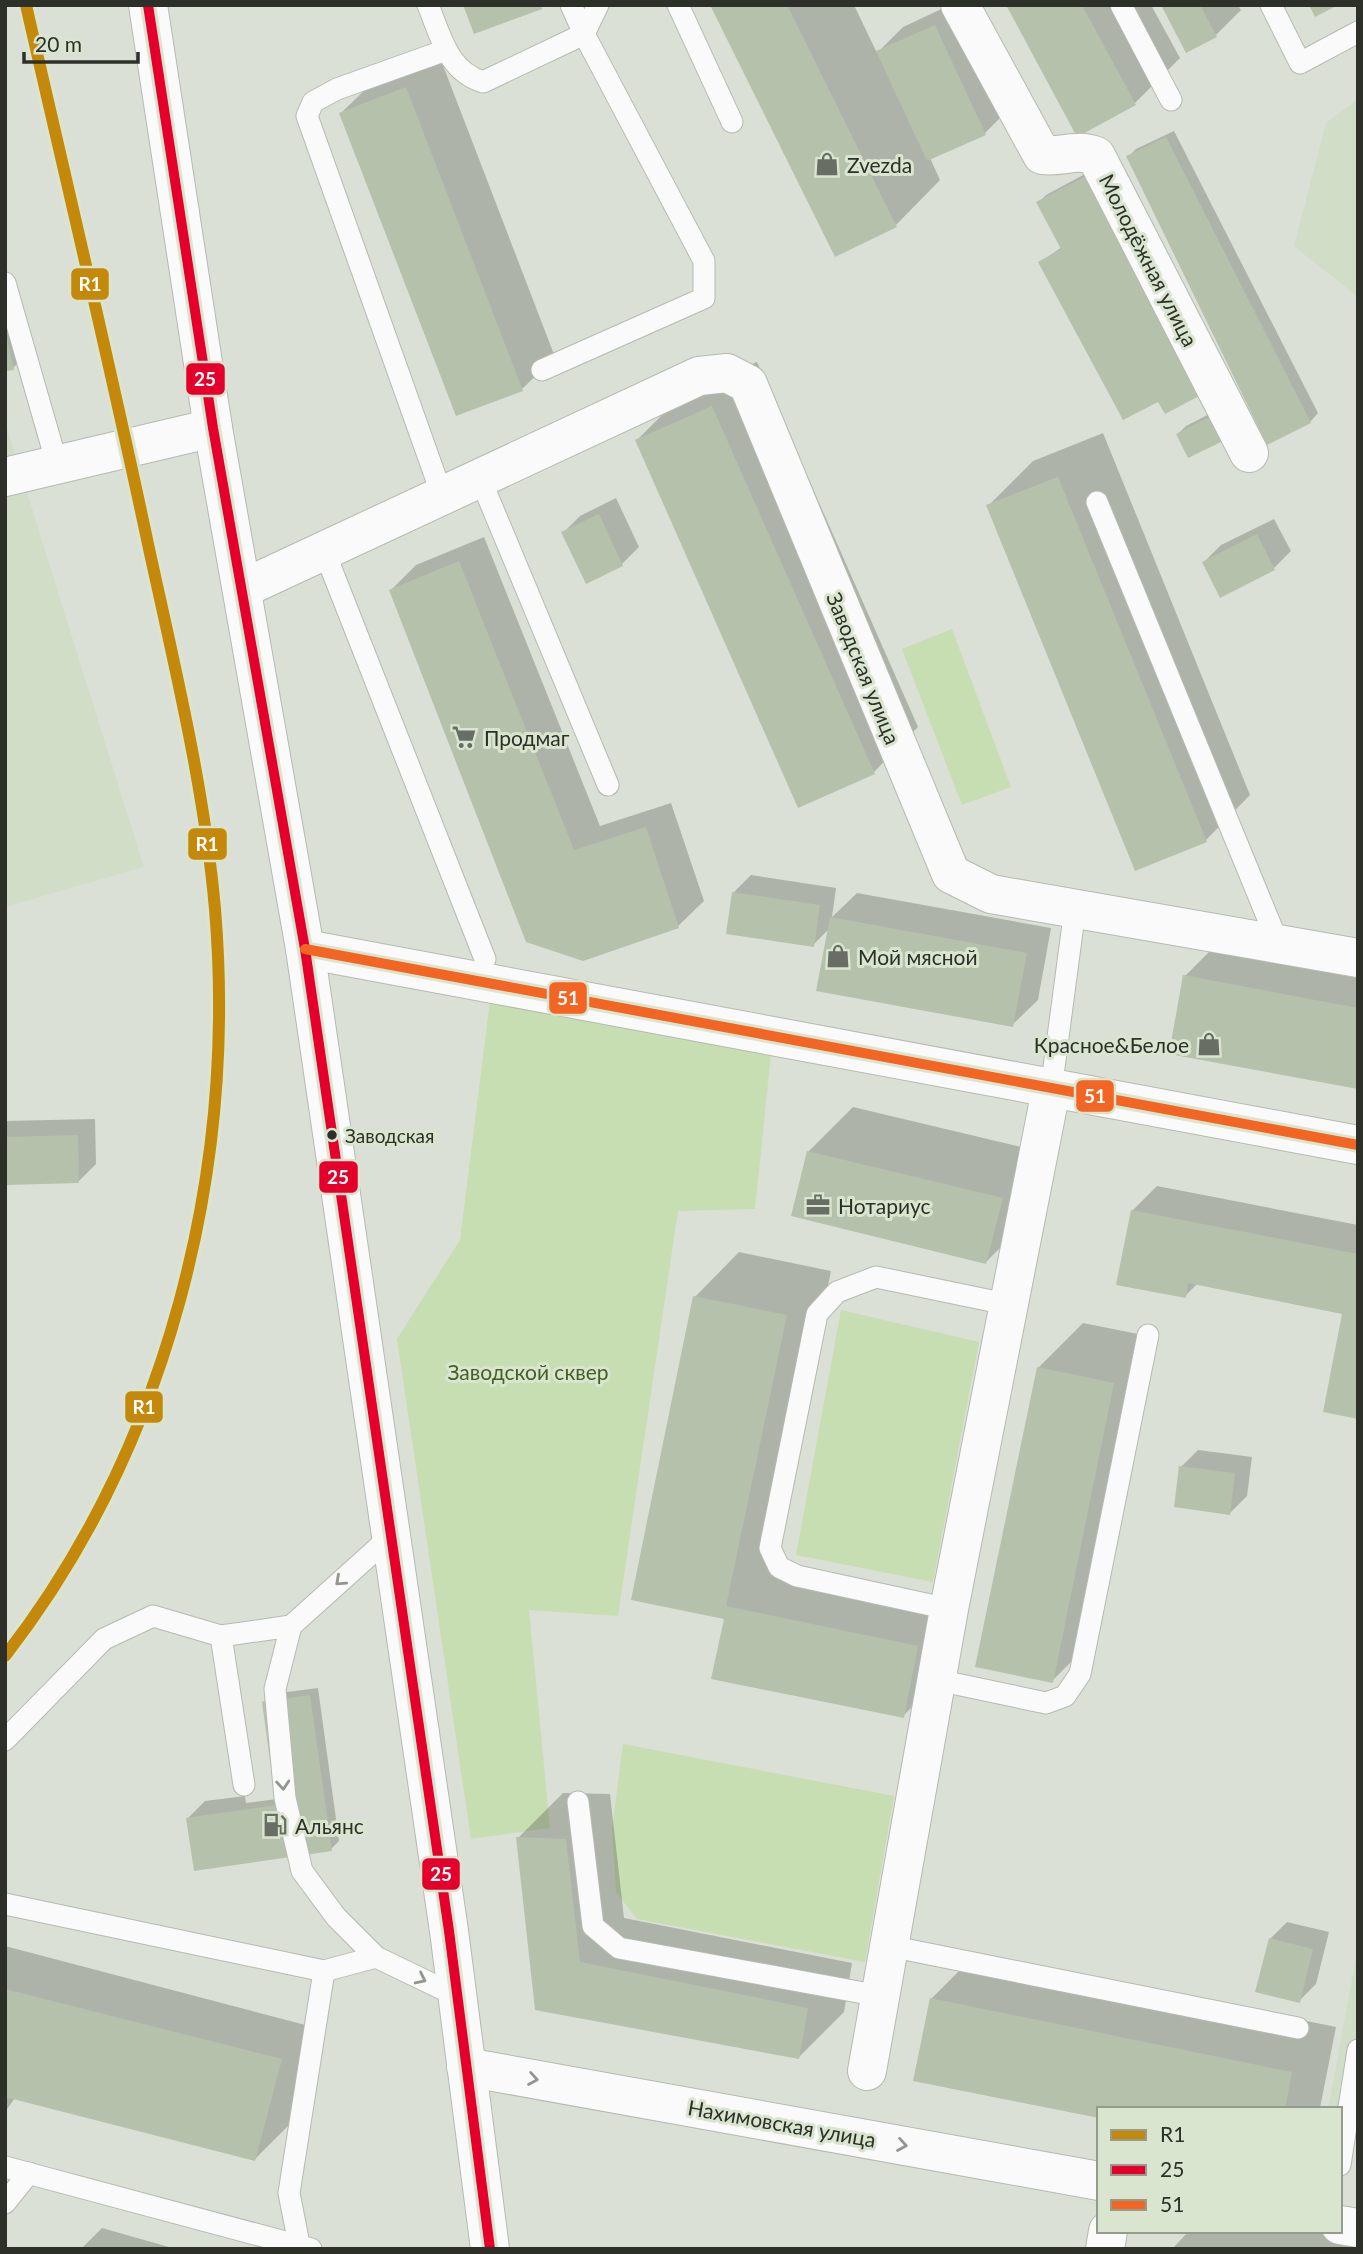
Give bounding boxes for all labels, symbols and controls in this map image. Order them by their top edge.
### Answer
scale bar [24,21,138,65]
text: 20 m [35,31,82,56]
shop icon: Zvezda [813,150,841,178]
place label: Zvezda [847,152,912,177]
street label: Молодёжная улица [1095,170,1203,350]
line badge: R1 [70,267,110,301]
text: R1 [78,272,102,295]
line badge: 25 [185,362,226,396]
text: 25 [194,367,216,390]
street label: Заводская улица [822,588,906,748]
supermarket icon: Продмаг [450,723,478,751]
place label: Продмаг [484,725,570,750]
line badge: R1 [187,827,228,861]
text: R1 [195,832,219,855]
shop icon: Мой мясной [824,942,852,970]
place label: Мой мясной [858,944,978,969]
line badge: 51 [548,981,588,1015]
text: 51 [557,986,579,1009]
shop icon: Красное&Белое [1195,1030,1223,1058]
place label: Красное&Белое [1034,1032,1189,1057]
line badge: 51 [1075,1079,1115,1113]
text: 51 [1084,1084,1106,1107]
place label: Заводская [345,1124,434,1147]
marker: Заводская [325,1128,339,1142]
line badge: 25 [318,1160,359,1194]
text: 25 [327,1165,349,1188]
office icon: Нотариус [804,1191,832,1219]
place label: Нотариус [838,1193,931,1218]
park label: Заводской сквер [447,1359,609,1384]
line badge: R1 [124,1390,164,1424]
text: R1 [132,1395,156,1418]
one-way arrow [335,1573,348,1586]
one-way arrow [276,1779,291,1791]
fuel station icon: Альянс [261,1811,289,1839]
place label: Альянс [295,1813,364,1838]
line badge: 25 [421,1857,461,1891]
text: 25 [430,1862,452,1885]
one-way arrow [414,1971,426,1985]
one-way arrow [527,2070,539,2085]
street label: Нахимовская улица [686,2094,878,2152]
legend [1097,2107,1342,2233]
text: R1 [1160,2121,1185,2146]
one-way arrow [896,2137,908,2152]
text: 25 [1160,2156,1184,2181]
text: 51 [1160,2191,1184,2216]

